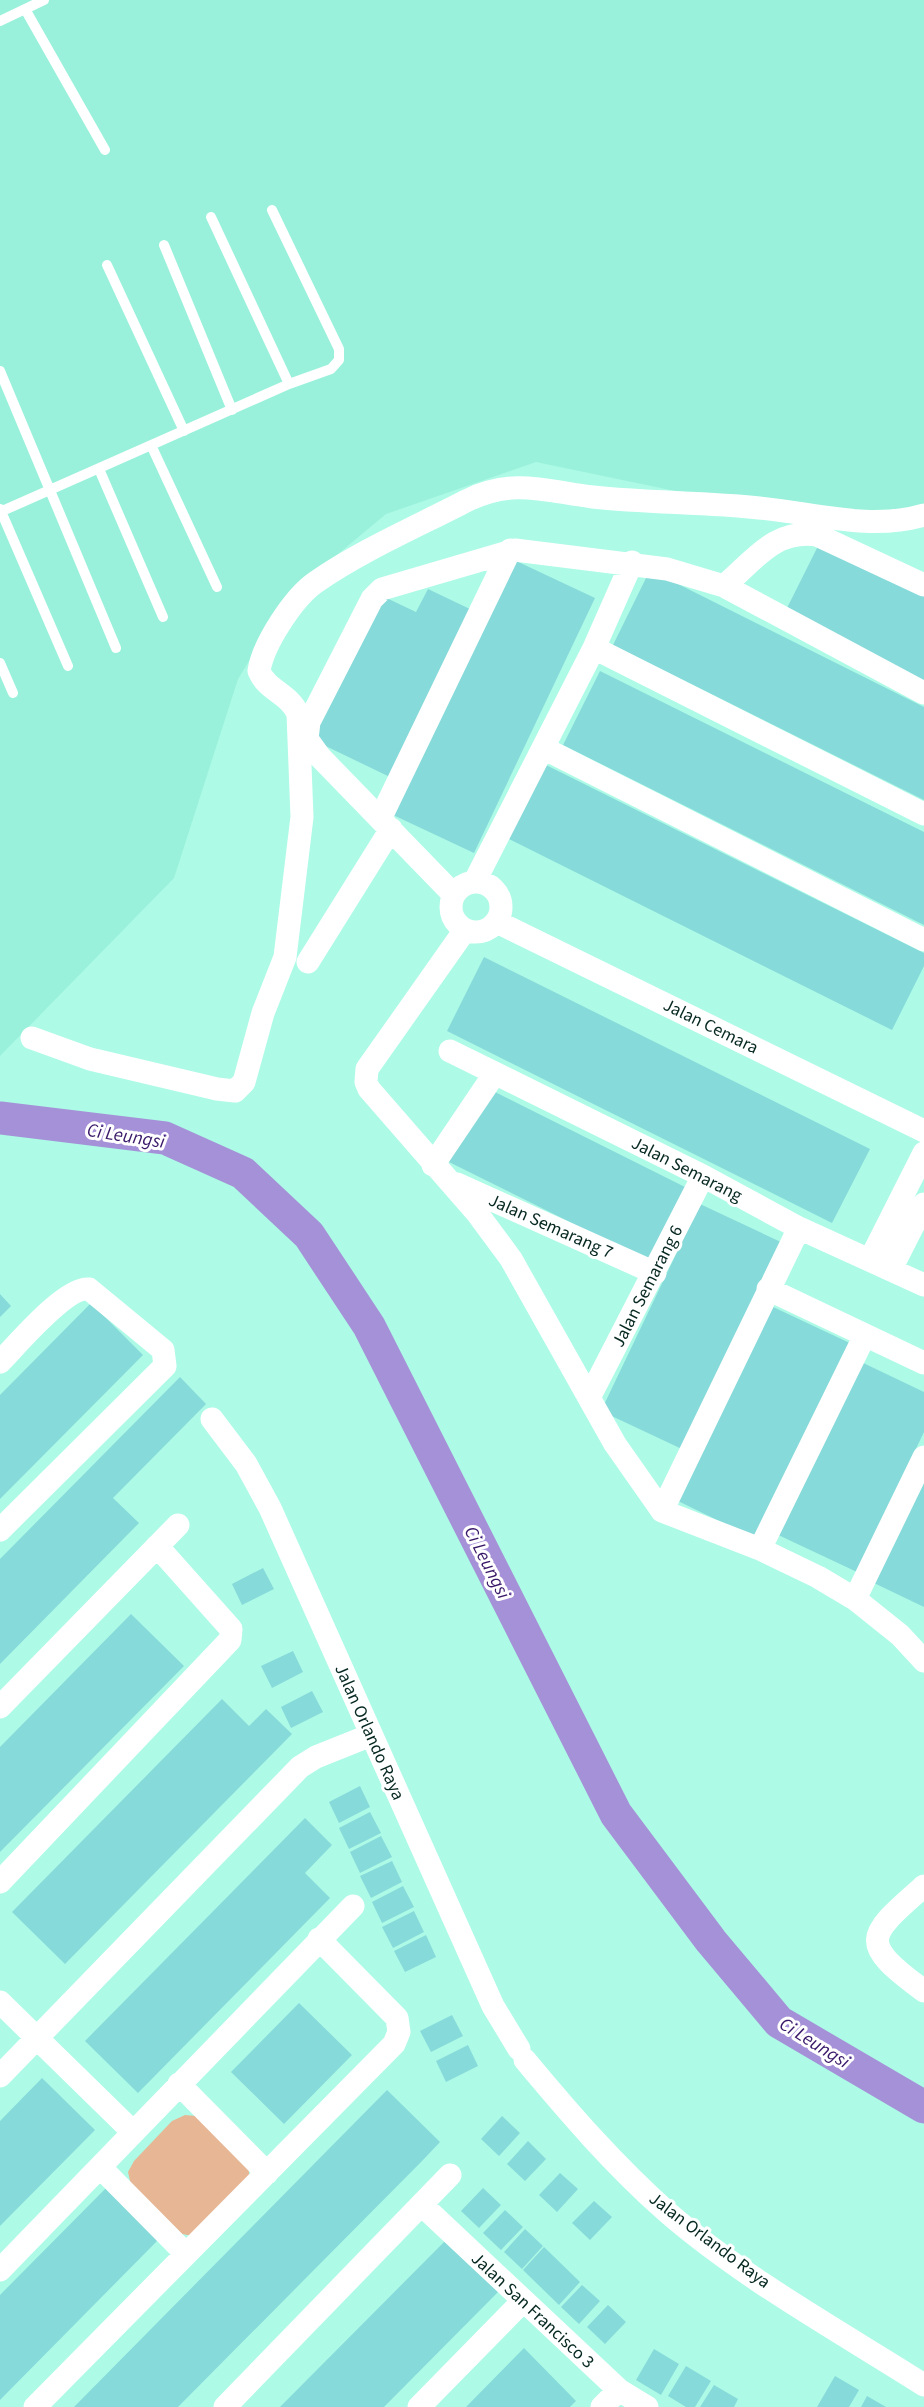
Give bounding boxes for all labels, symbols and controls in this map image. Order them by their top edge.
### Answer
street label: Jalan Cemara [659,993,763,1060]
water label: Ci Leungsi [85,1117,167,1156]
street label: Jalan Semarang [627,1131,746,1208]
street label: Jalan Semarang 7 [485,1188,617,1265]
street label: Jalan Semarang 6 [606,1221,689,1351]
water label: Ci Leungsi [457,1522,517,1604]
street label: Jalan Orlando Raya [328,1660,411,1804]
water label: Ci Leungsi [774,2011,855,2076]
street label: Jalan Orlando Raya [644,2186,776,2294]
street label: Jalan San Francisco 3 [465,2246,600,2374]

